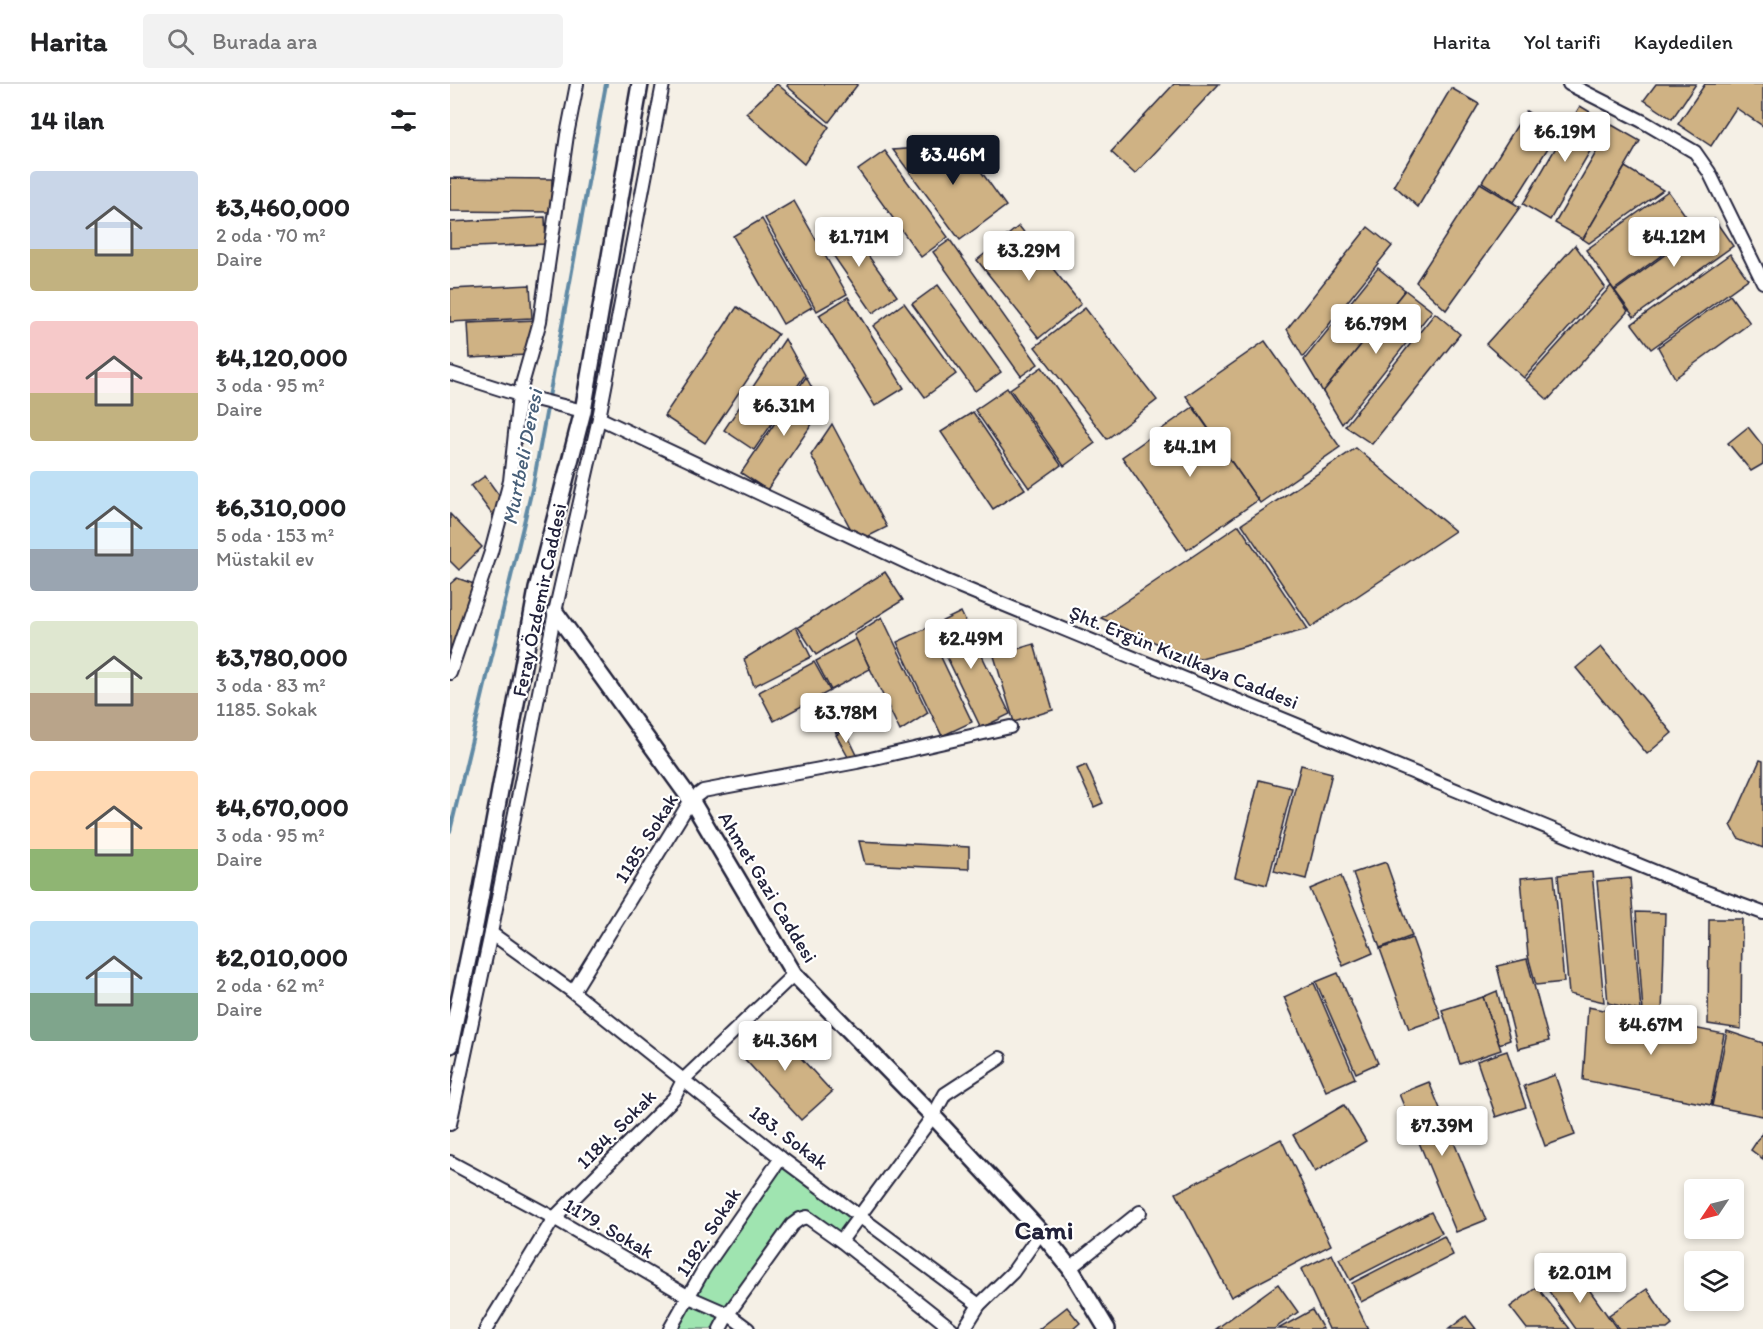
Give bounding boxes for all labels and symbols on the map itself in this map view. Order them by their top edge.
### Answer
pin: ₺6.19M [1516,112,1614,163]
pin: ₺3.46M [904,135,1002,186]
pin: ₺1.71M [810,217,908,268]
pin: ₺4.12M [1625,217,1723,268]
pin: ₺3.29M [980,231,1078,282]
pin: ₺6.79M [1327,304,1425,355]
water label: Murtbeli Deresi [497,384,548,527]
pin: ₺6.31M [735,386,833,437]
pin: ₺4.1M [1148,427,1232,478]
street label: Feray Özdemir Caddesi [507,501,571,699]
street label: Şht. Ergün Kızılkaya Caddesi [1066,600,1302,714]
pin: ₺2.49M [922,619,1020,670]
pin: ₺3.78M [797,693,895,744]
street label: 1185. Sokak [609,789,683,887]
street label: Ahmet Gazi Caddesi [713,807,823,967]
pin: ₺4.67M [1602,1005,1700,1056]
pin: ₺4.36M [736,1021,834,1072]
street label: 1184. Sokak [571,1084,661,1174]
street label: 183. Sokak [745,1100,833,1174]
pin: ₺7.39M [1393,1106,1491,1157]
north arrow [1684,1179,1744,1239]
street label: 1182. Sokak [670,1183,746,1281]
street label: 1179. Sokak [560,1193,658,1263]
district label: Cami [1015,1214,1073,1246]
pin: ₺2.01M [1531,1253,1629,1304]

